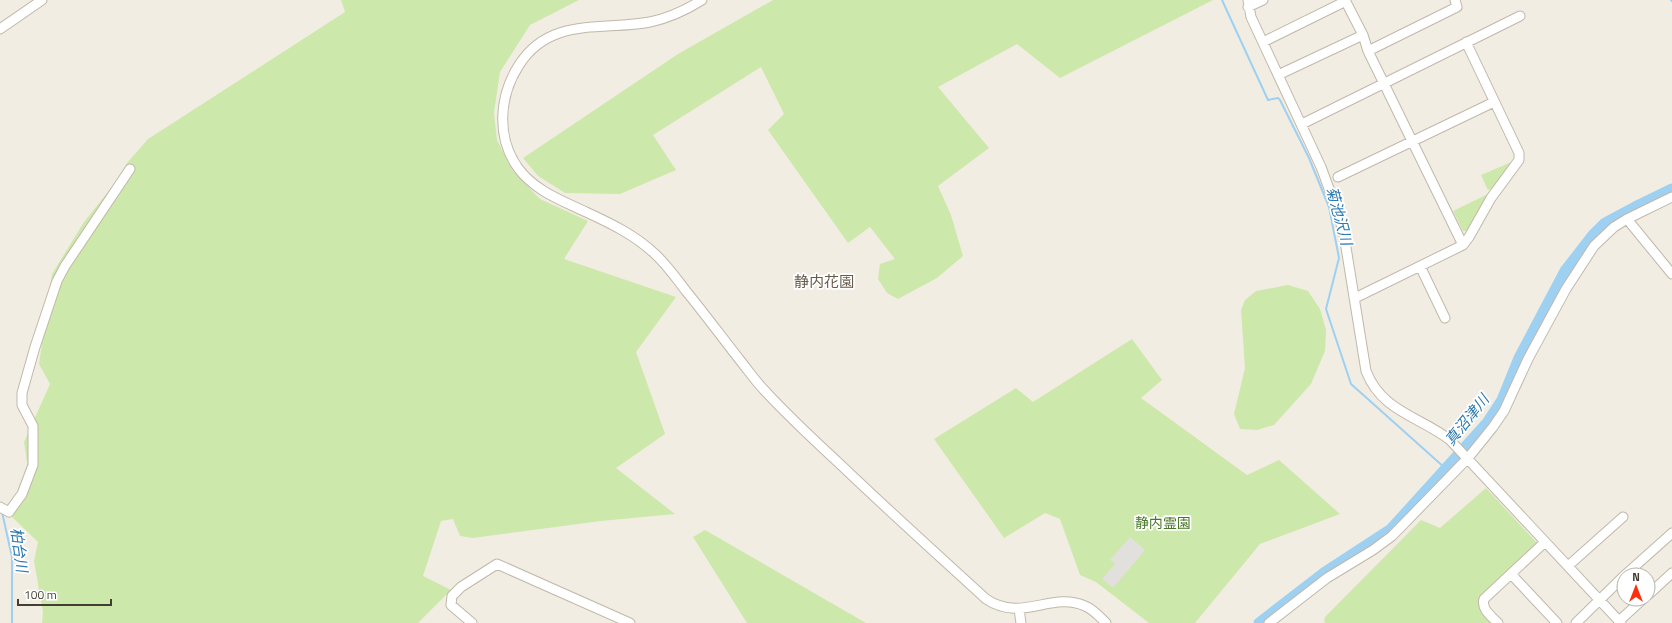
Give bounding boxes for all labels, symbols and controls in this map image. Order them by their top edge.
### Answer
water label: 菊池沢川 [1321,184,1359,250]
district label: 静内花園 [794,270,854,293]
water label: 真沼津川 [1439,388,1496,450]
park label: 静内霊園 [1135,512,1191,533]
water label: 柏台川 [5,526,34,576]
north arrow [1616,567,1656,607]
text: N [1632,569,1640,585]
scale bar [18,581,111,607]
text: 100 m [24,585,57,604]

